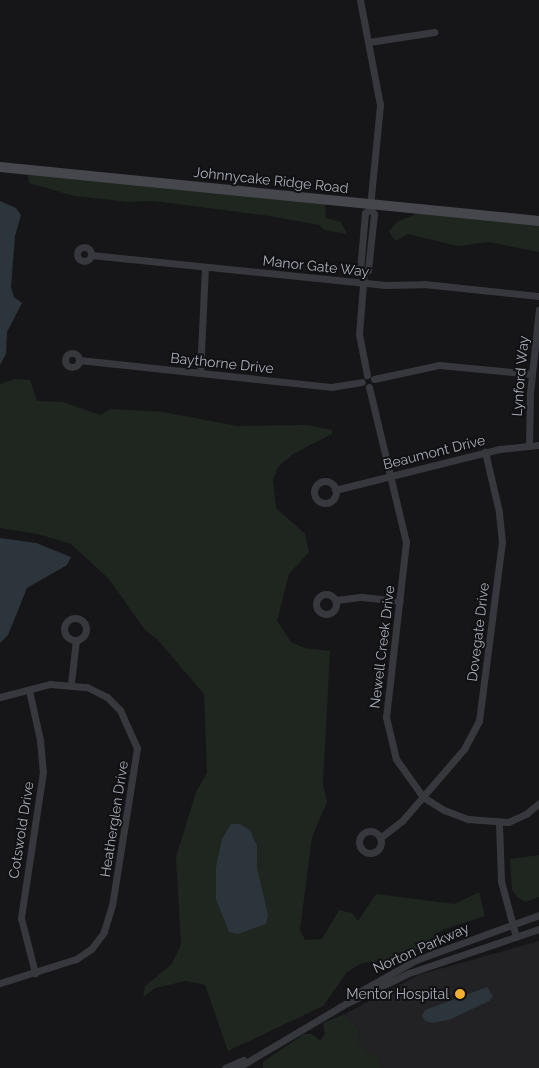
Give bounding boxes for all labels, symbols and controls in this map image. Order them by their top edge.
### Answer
street label: Johnnycake Ridge Road [193,164,349,196]
street label: Manor Gate Way [262,252,370,280]
street label: Lynford Way [508,335,532,417]
street label: Baythorne Drive [170,349,274,377]
street label: Beaumont Drive [381,431,487,473]
street label: Dovegate Drive [464,582,492,682]
street label: Newell Creek Drive [366,584,398,710]
street label: Heatherglen Drive [97,760,131,878]
street label: Cotswold Drive [5,780,37,880]
street label: Norton Parkway [370,919,472,977]
place label: Mentor Hospital [346,986,449,1002]
marker: Mentor Hospital [453,987,467,1001]

